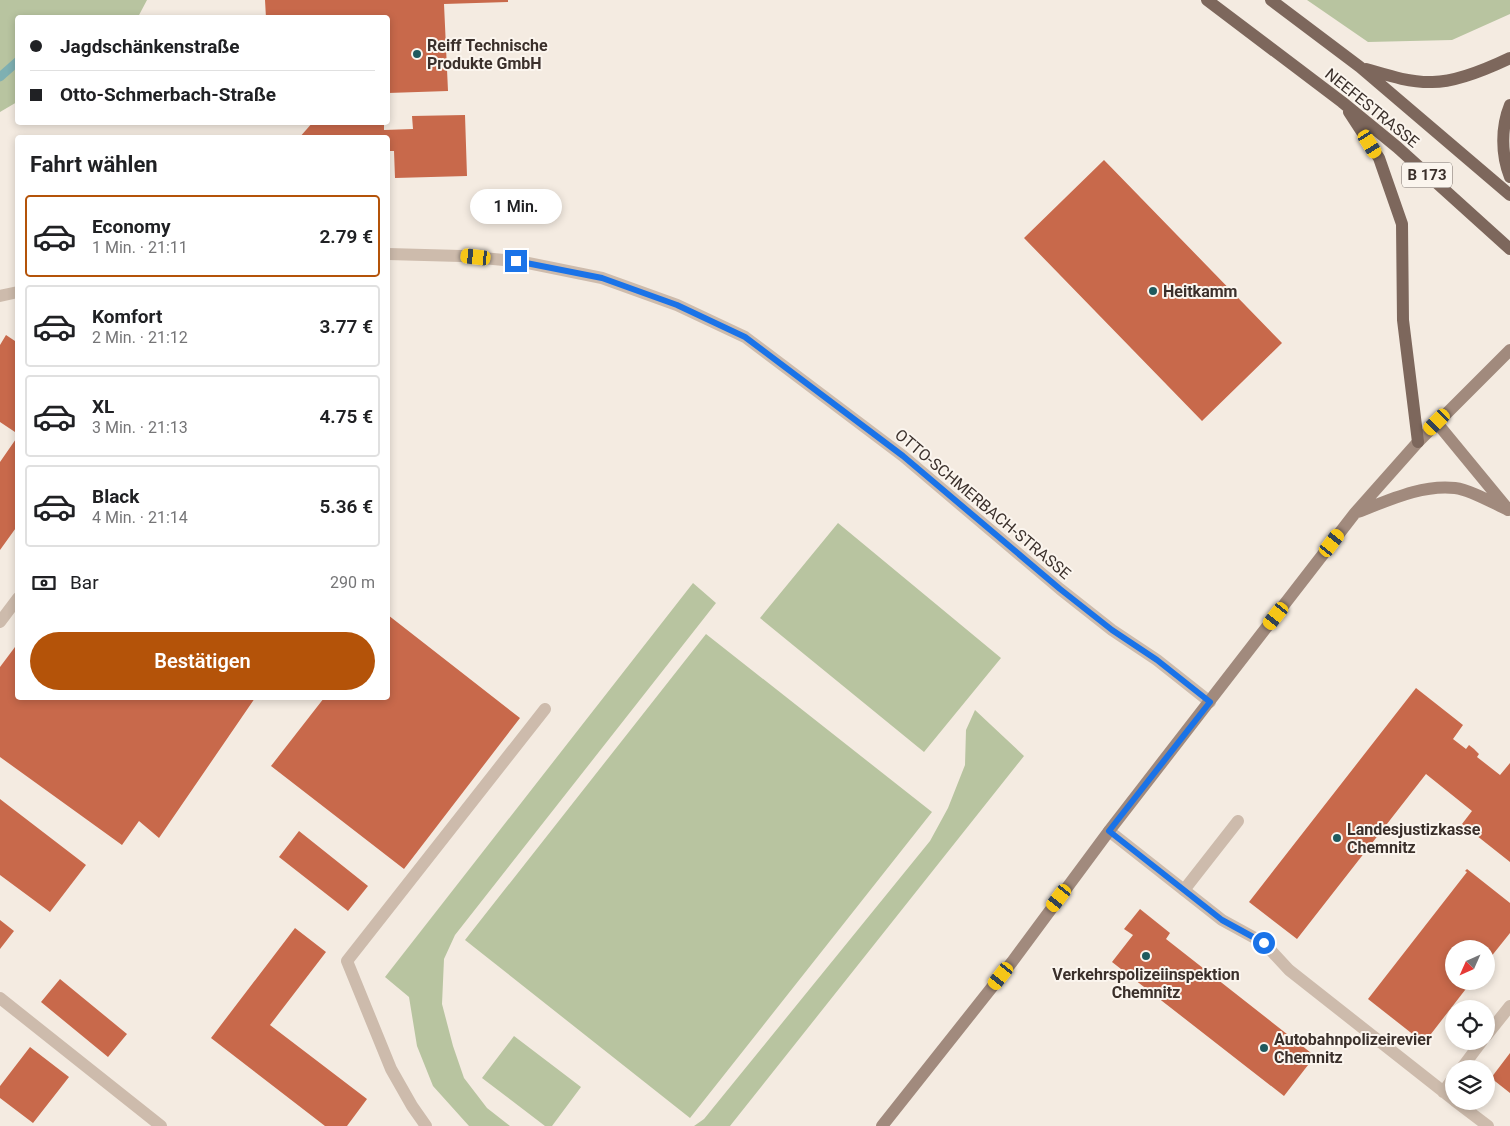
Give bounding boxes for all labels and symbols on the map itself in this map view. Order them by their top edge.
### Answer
place label: Reiff Technische Produkte GmbH [427,36,548,73]
marker: Reiff Technische Produkte GmbH [411,48,423,60]
street label: NEEFESTRASSE [1321,64,1423,152]
car [1355,127,1384,161]
road number: B 173 [1402,162,1452,188]
callout: 1 Min. [470,188,562,224]
car [460,248,491,266]
route end [505,250,527,272]
place label: Heitkamm [1163,282,1237,301]
marker: Heitkamm [1147,285,1159,297]
car [1421,406,1452,438]
street label: OTTO-SCHMERBACH-STRASSE [891,425,1075,583]
car [1316,527,1347,559]
car [1260,600,1291,632]
place label: Landesjustizkasse Chemnitz [1347,820,1481,857]
marker: Landesjustizkasse Chemnitz [1331,832,1343,844]
car [1043,882,1074,914]
route start [1253,932,1275,954]
north arrow [1445,940,1495,990]
marker: Verkehrspolizeiinspektion Chemnitz [1140,950,1152,962]
car [985,960,1016,992]
place label: Verkehrspolizeiinspektion Chemnitz [1052,965,1240,1002]
place label: Autobahnpolizeirevier Chemnitz [1274,1030,1432,1067]
marker: Autobahnpolizeirevier Chemnitz [1258,1042,1270,1054]

